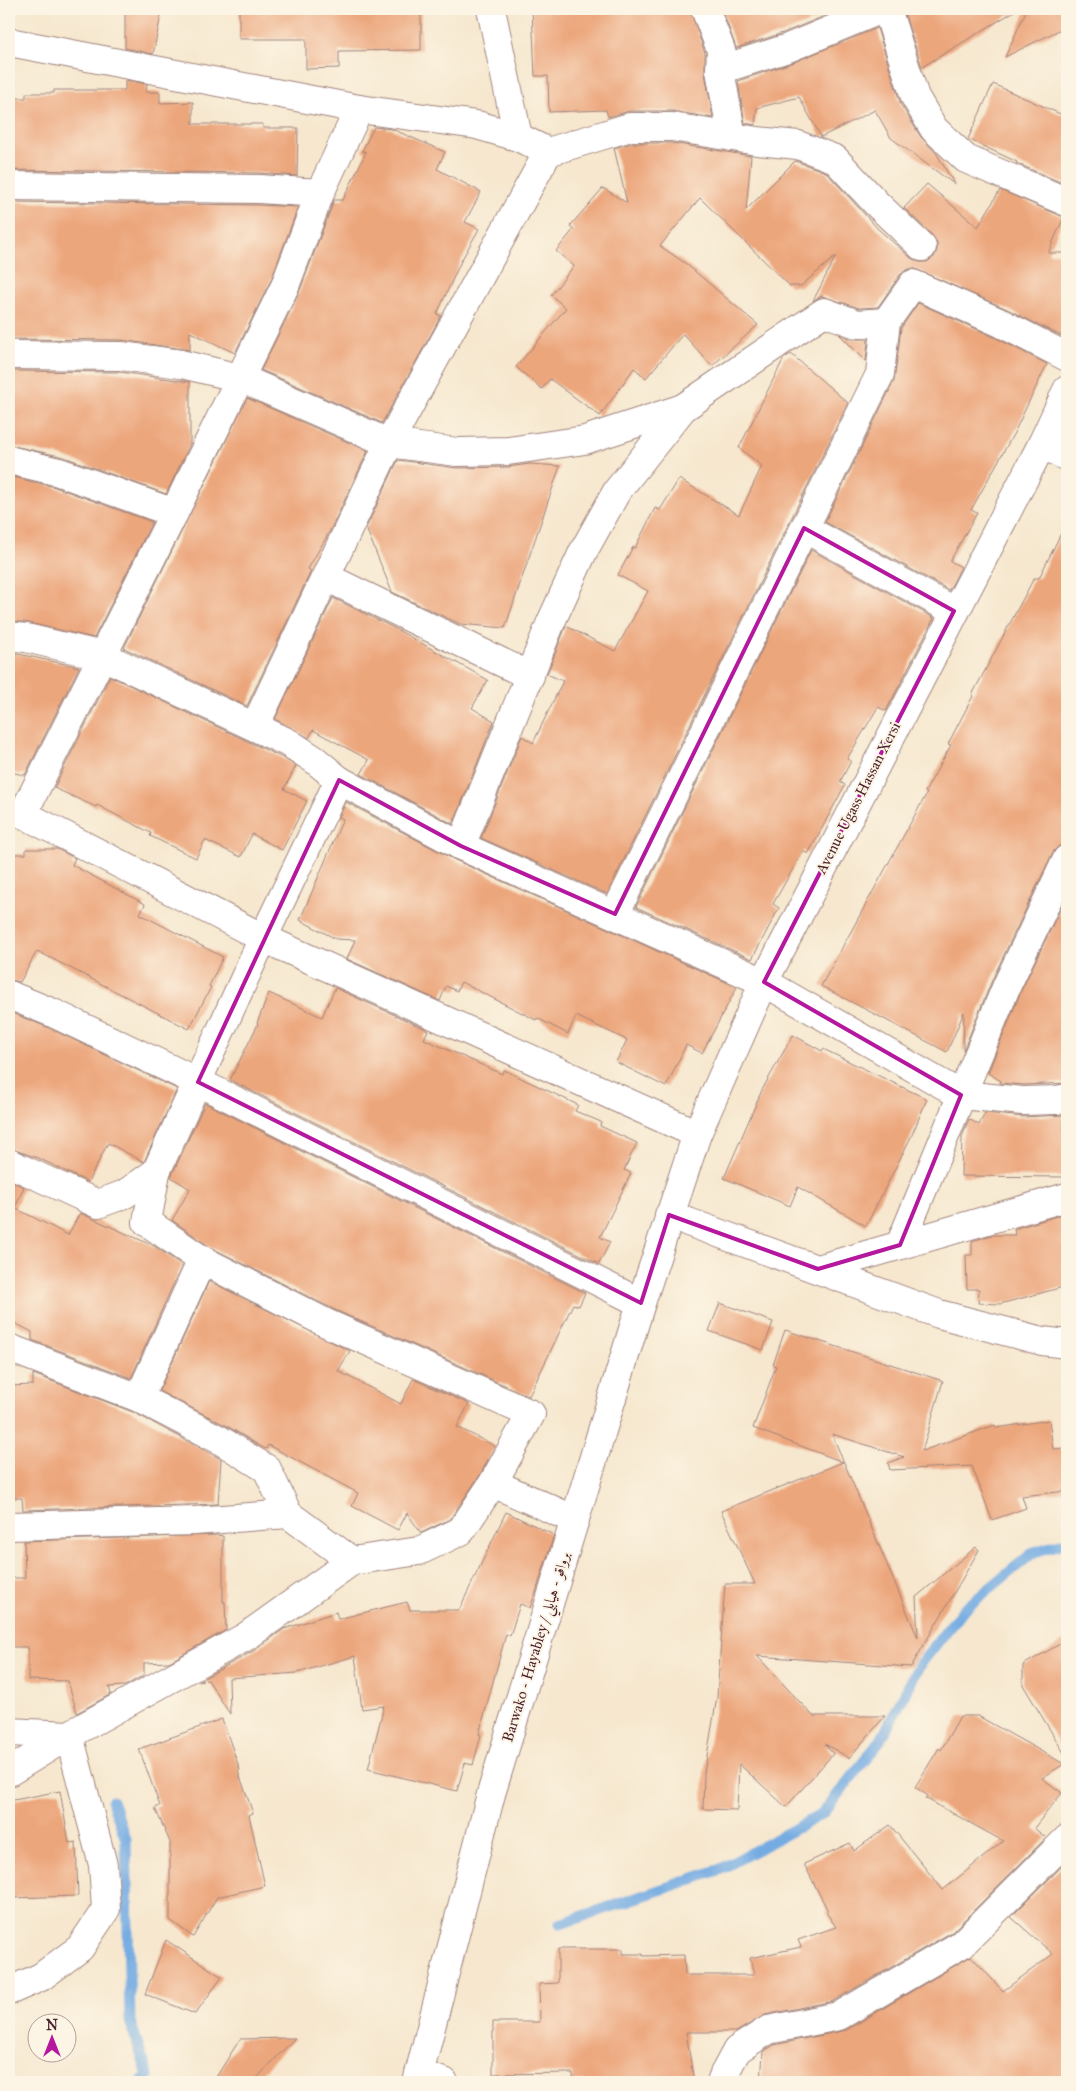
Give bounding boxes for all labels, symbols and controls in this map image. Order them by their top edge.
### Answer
street label: Avenue Ugass Hassan Xersi [811,719,904,878]
street label: Barwako - Hayabley / برواقو - هيابلي [498,1549,578,1746]
north arrow [28,2014,78,2064]
text: N [46,2017,58,2034]

